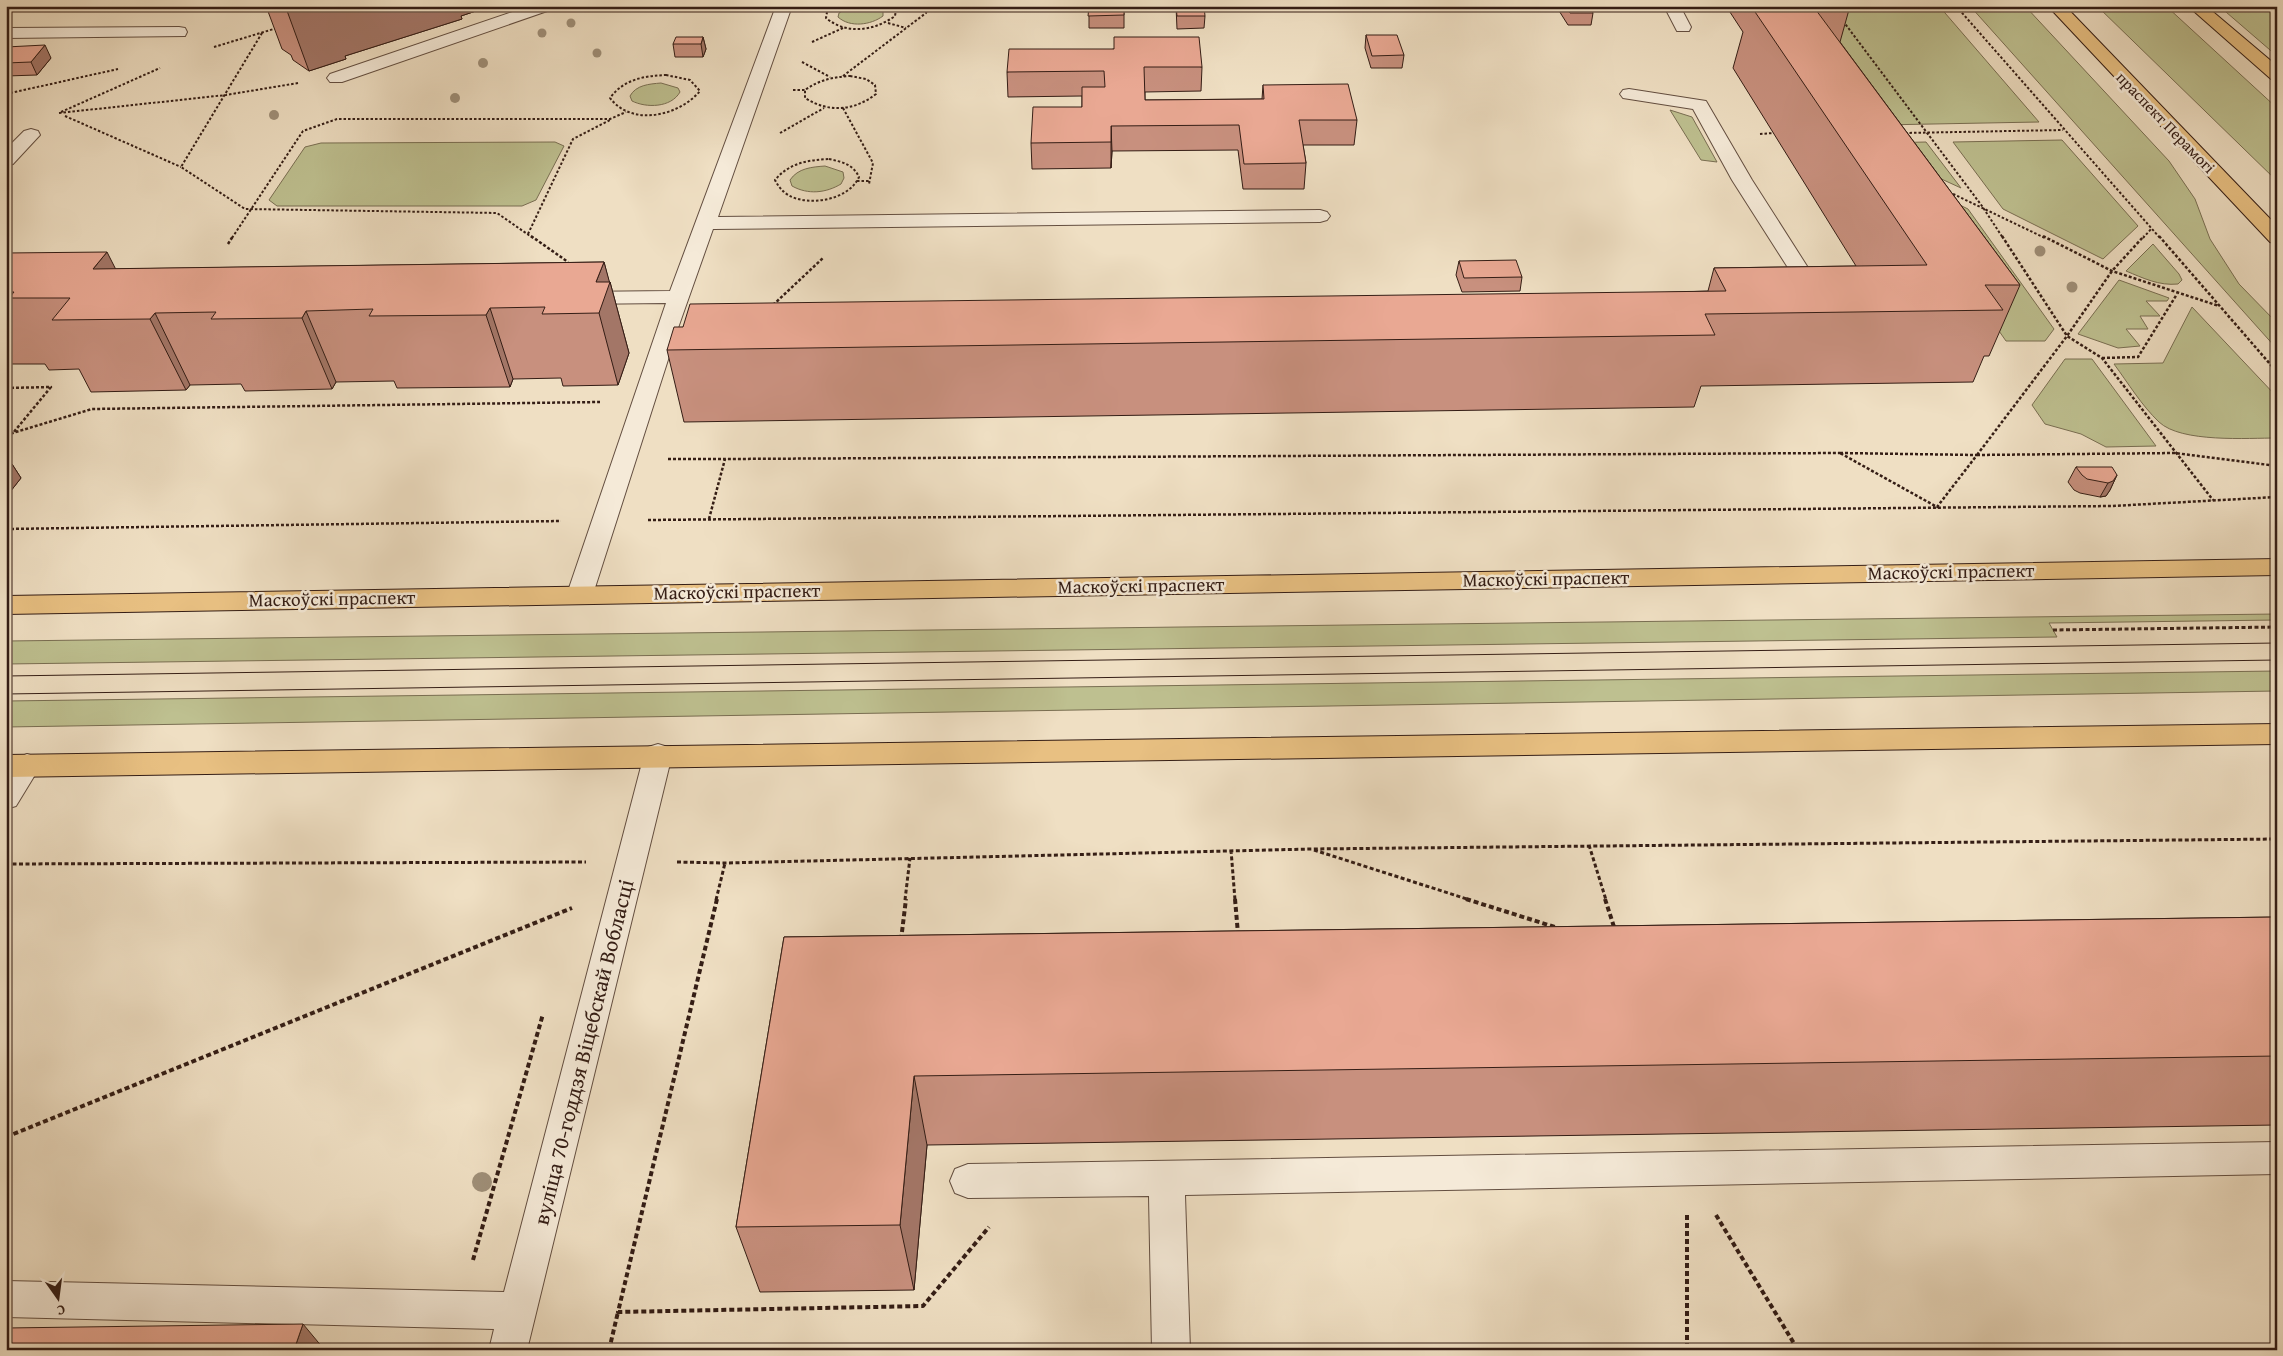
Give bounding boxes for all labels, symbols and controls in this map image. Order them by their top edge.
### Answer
street label: праспект Перамогі [2111,66,2221,179]
street label: Маскоўскі праспект [1867,556,2035,586]
street label: Маскоўскі праспект [1462,563,1630,593]
street label: Маскоўскі праспект [1057,570,1225,600]
street label: Маскоўскі праспект [653,576,821,606]
street label: Маскоўскі праспект [248,583,416,613]
street label: вуліца 70-годдзя Віцебскай Вобласці [525,876,641,1228]
north arrow [32,1274,82,1324]
text: С [55,1300,67,1321]

